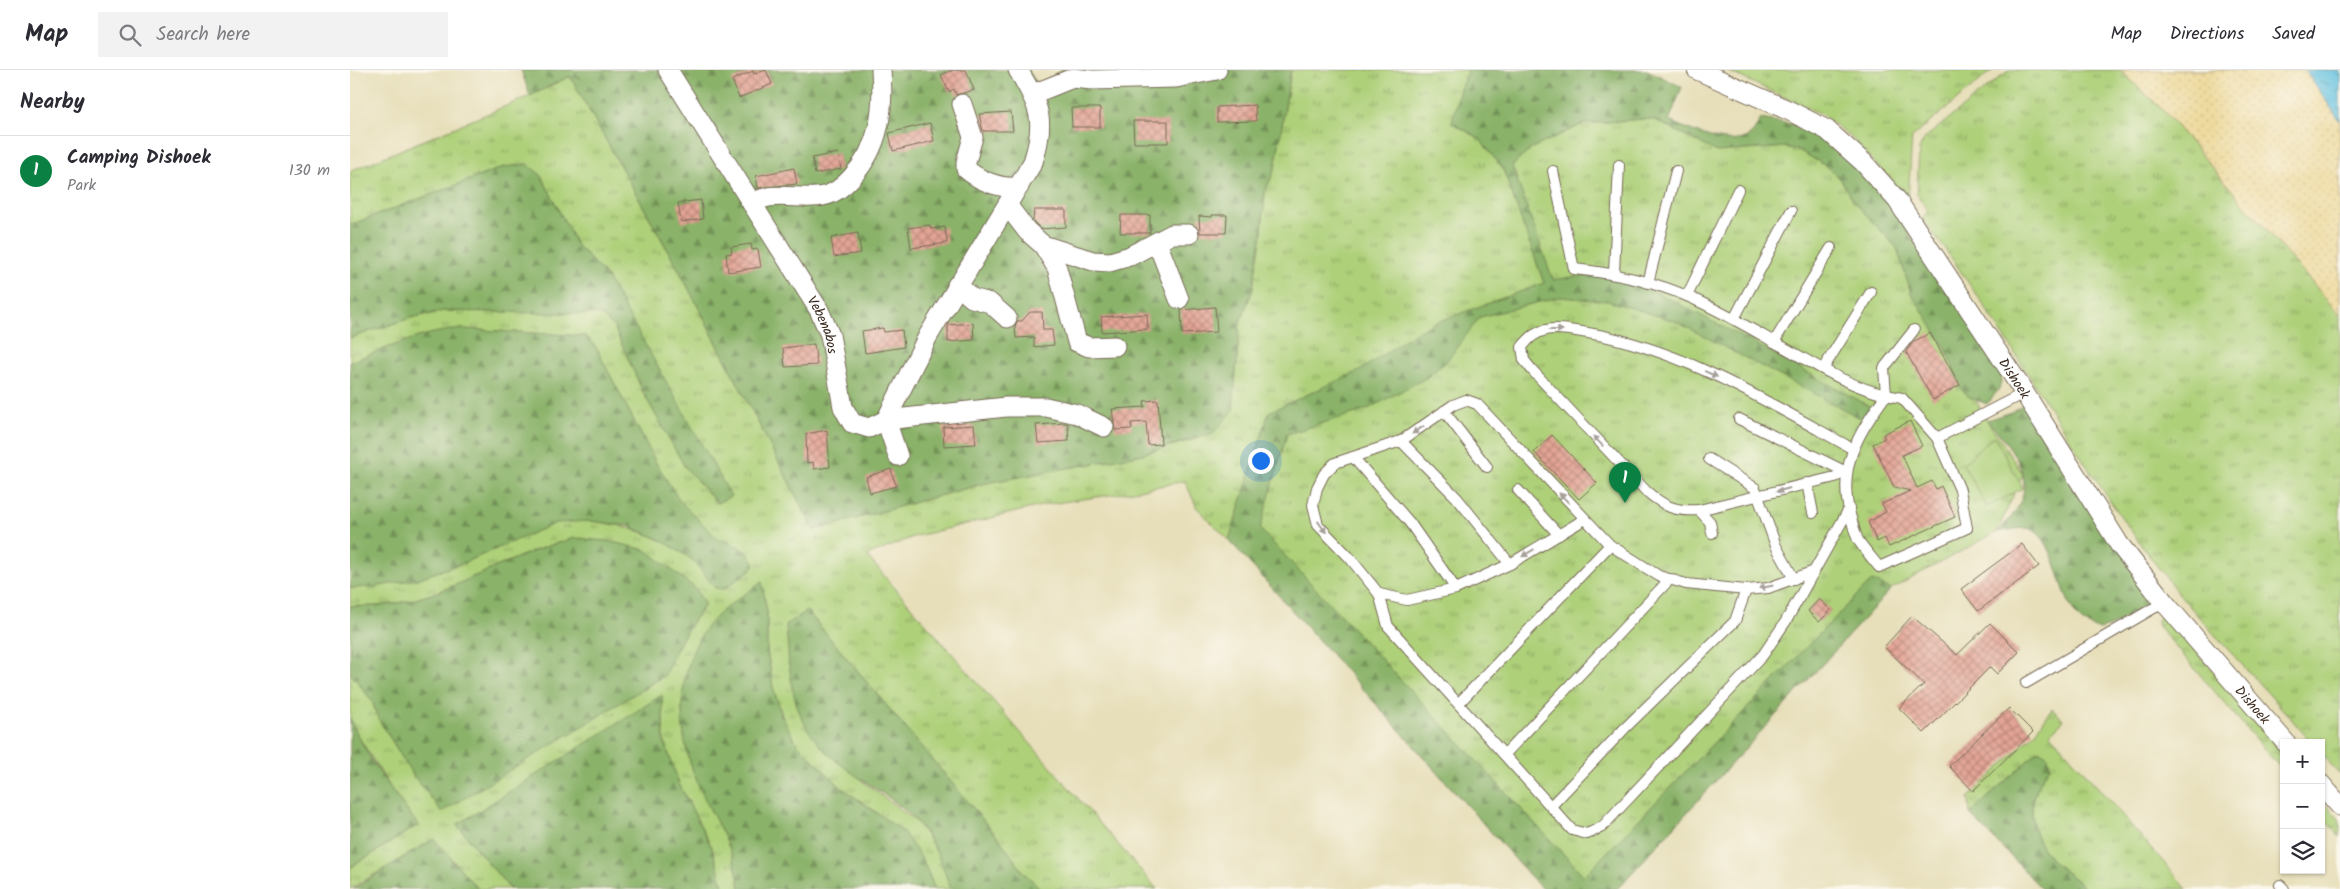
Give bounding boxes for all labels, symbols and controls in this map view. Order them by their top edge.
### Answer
search box [98,12,448,57]
text: Map [25,15,68,54]
text: Search here [156,20,250,50]
text: Map [2110,20,2142,49]
text: Directions [2170,20,2244,49]
text: Saved [2272,20,2315,49]
icon: search [116,21,144,49]
text: Nearby [20,86,85,119]
text: Camping Dishoek [67,143,211,173]
text: 1 [34,158,38,183]
text: 130 m [289,158,330,183]
text: Park [67,173,96,198]
street label: Vebenabos [801,292,843,356]
one-way arrow [1548,326,1564,334]
street label: Dishoek [1992,354,2036,404]
one-way arrow [1704,370,1718,378]
one-way arrow [1411,425,1424,435]
one-way arrow [1592,435,1604,447]
your location [1248,448,1274,474]
pin: 1 [1609,462,1641,503]
one-way arrow [1775,486,1790,494]
one-way arrow [1559,492,1571,504]
one-way arrow [1317,520,1327,534]
one-way arrow [1522,549,1535,558]
one-way arrow [1758,584,1774,592]
street label: Dishoek [2229,681,2275,730]
map controls [2280,739,2325,874]
button: + [2280,739,2325,784]
button: − [2280,784,2325,829]
button: layers [2280,829,2325,874]

